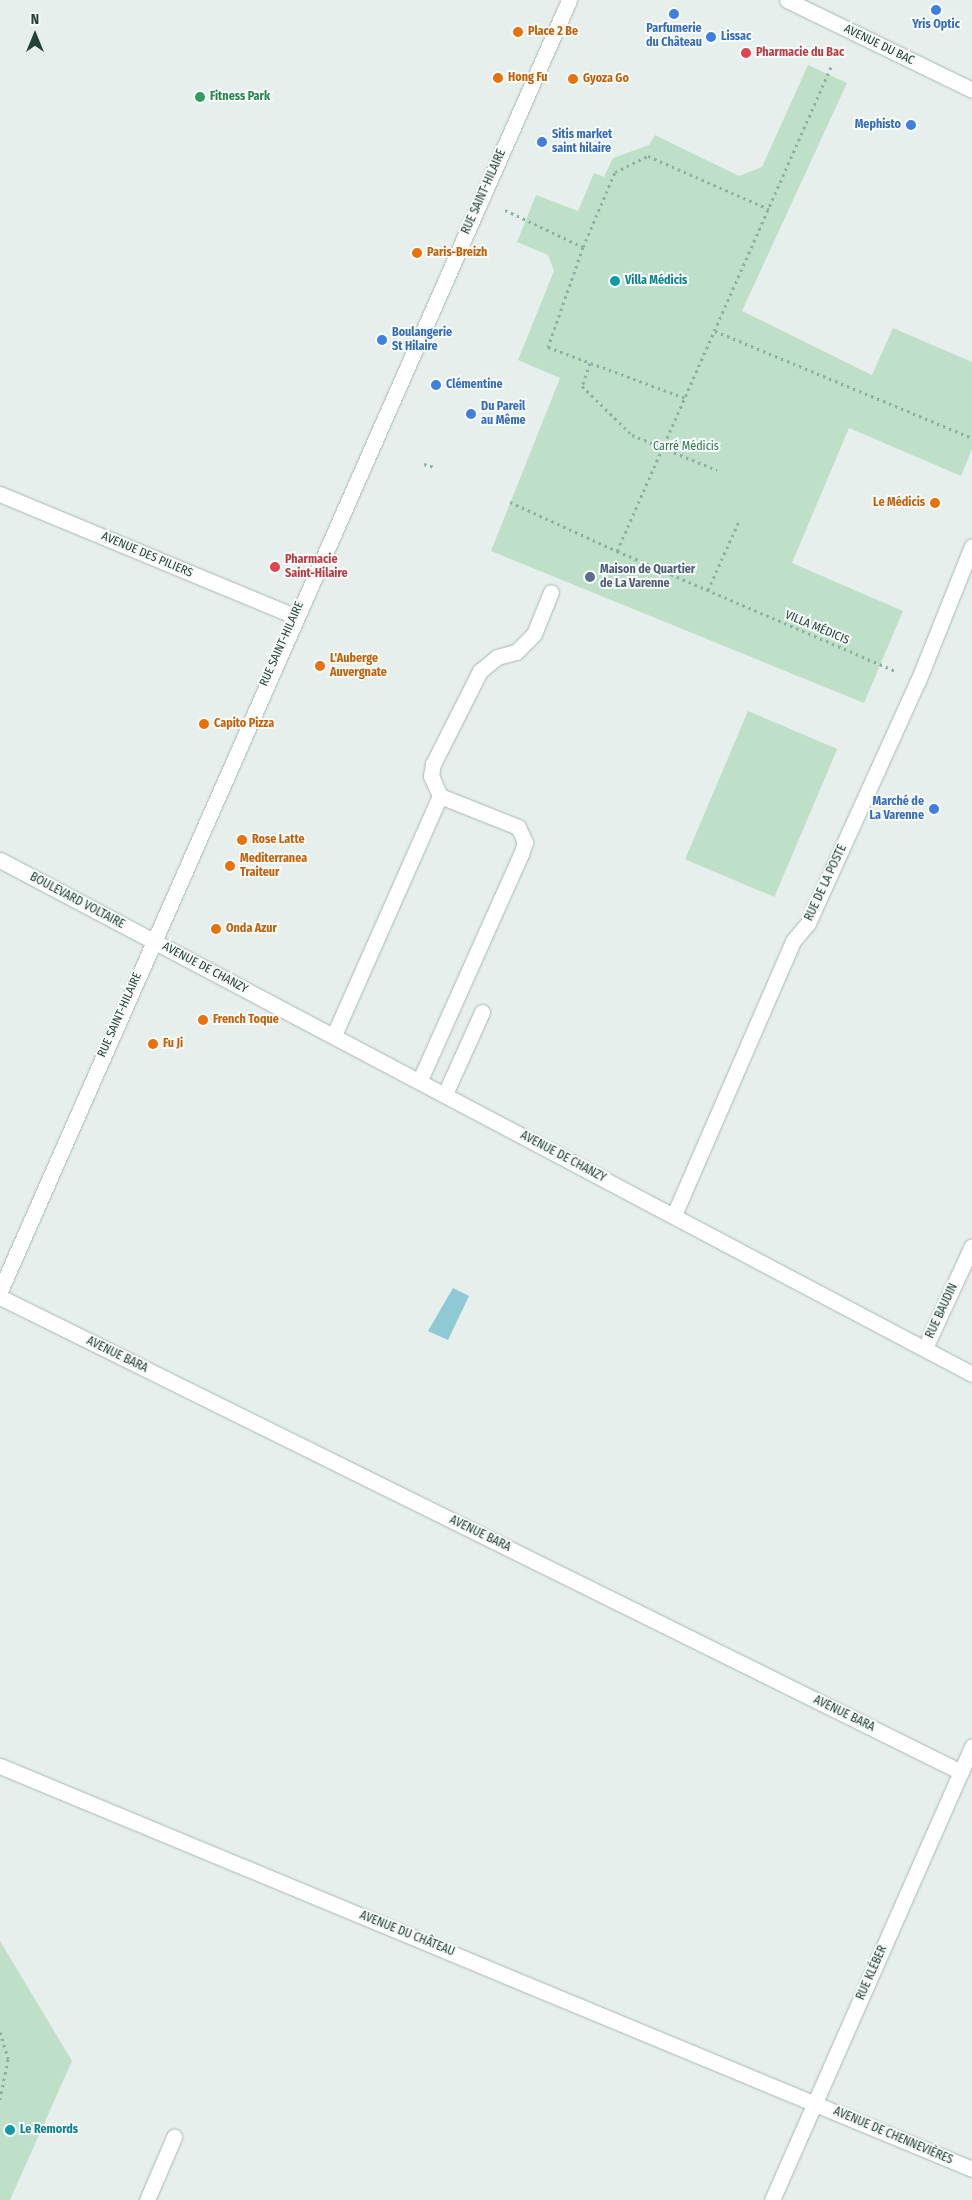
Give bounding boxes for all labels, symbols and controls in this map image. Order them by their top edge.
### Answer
marker: Yris Optic [930,4,942,16]
marker: Parfumerie du Château [668,8,680,20]
north arrow [10,10,60,60]
text: N [31,11,39,28]
place label: Yris Optic [912,18,960,32]
place label: Parfumerie du Château [646,22,702,50]
street label: AVENUE DU BAC [842,22,916,68]
place label: Place 2 Be [528,25,578,39]
marker: Place 2 Be [512,26,524,38]
place label: Lissac [721,30,751,44]
marker: Lissac [705,31,717,43]
place label: Pharmacie du Bac [756,46,844,60]
marker: Pharmacie du Bac [740,47,752,59]
place label: Hong Fu [508,71,547,85]
marker: Hong Fu [492,72,504,84]
place label: Gyoza Go [583,72,629,86]
marker: Gyoza Go [567,73,579,85]
place label: Fitness Park [210,90,270,104]
marker: Fitness Park [194,91,206,103]
place label: Mephisto [855,118,901,132]
marker: Mephisto [905,119,917,131]
place label: Sitis market saint hilaire [552,128,612,156]
marker: Sitis market saint hilaire [536,136,548,148]
street label: RUE SAINT-HILAIRE [459,147,509,237]
place label: Paris-Breizh [427,246,487,260]
marker: Paris-Breizh [411,247,423,259]
place label: Villa Médicis [625,274,687,288]
marker: Villa Médicis [609,275,621,287]
place label: Boulangerie St Hilaire [392,326,452,354]
marker: Boulangerie St Hilaire [376,334,388,346]
place label: Clémentine [446,378,503,392]
marker: Clémentine [430,379,442,391]
place label: Du Pareil au Même [481,400,526,428]
marker: Du Pareil au Même [465,408,477,420]
park label: Carré Médicis [653,440,719,454]
place label: Le Médicis [873,496,925,510]
marker: Le Médicis [929,497,941,509]
street label: AVENUE DES PILIERS [99,529,195,581]
place label: Pharmacie Saint-Hilaire [285,553,348,581]
marker: Pharmacie Saint-Hilaire [269,561,281,573]
place label: Maison de Quartier de La Varenne [600,563,695,591]
marker: Maison de Quartier de La Varenne [584,571,596,583]
street label: RUE SAINT-HILAIRE [257,599,307,689]
street label: VILLA MÉDICIS [783,608,851,648]
place label: L'Auberge Auvergnate [330,652,387,680]
marker: L'Auberge Auvergnate [314,660,326,672]
place label: Capito Pizza [214,717,274,731]
marker: Capito Pizza [198,718,210,730]
place label: Marché de La Varenne [869,795,924,823]
marker: Marché de La Varenne [928,803,940,815]
place label: Rose Latte [252,833,305,847]
marker: Rose Latte [236,834,248,846]
street label: RUE DE LA POSTE [802,843,850,923]
place label: Mediterranea Traiteur [240,852,307,880]
marker: Mediterranea Traiteur [224,860,236,872]
street label: BOULEVARD VOLTAIRE [27,870,127,932]
place label: Onda Azur [226,922,277,936]
marker: Onda Azur [210,923,222,935]
street label: AVENUE DE CHANZY [160,939,250,997]
street label: RUE SAINT-HILAIRE [95,970,145,1060]
place label: French Toque [213,1013,279,1027]
marker: French Toque [197,1014,209,1026]
place label: Fu Ji [163,1037,183,1051]
marker: Fu Ji [147,1038,159,1050]
street label: AVENUE DE CHANZY [518,1128,608,1186]
street label: RUE BAUDIN [923,1281,961,1341]
street label: AVENUE BARA [84,1334,150,1376]
street label: AVENUE BARA [447,1513,513,1555]
street label: AVENUE BARA [811,1693,877,1735]
street label: AVENUE DU CHÂTEAU [357,1908,457,1960]
street label: RUE KLÉBER [854,1944,890,2002]
street label: AVENUE DE CHENNEVIÈRES [831,2104,955,2168]
place label: Le Remords [20,2123,78,2137]
marker: Le Remords [4,2124,16,2136]

